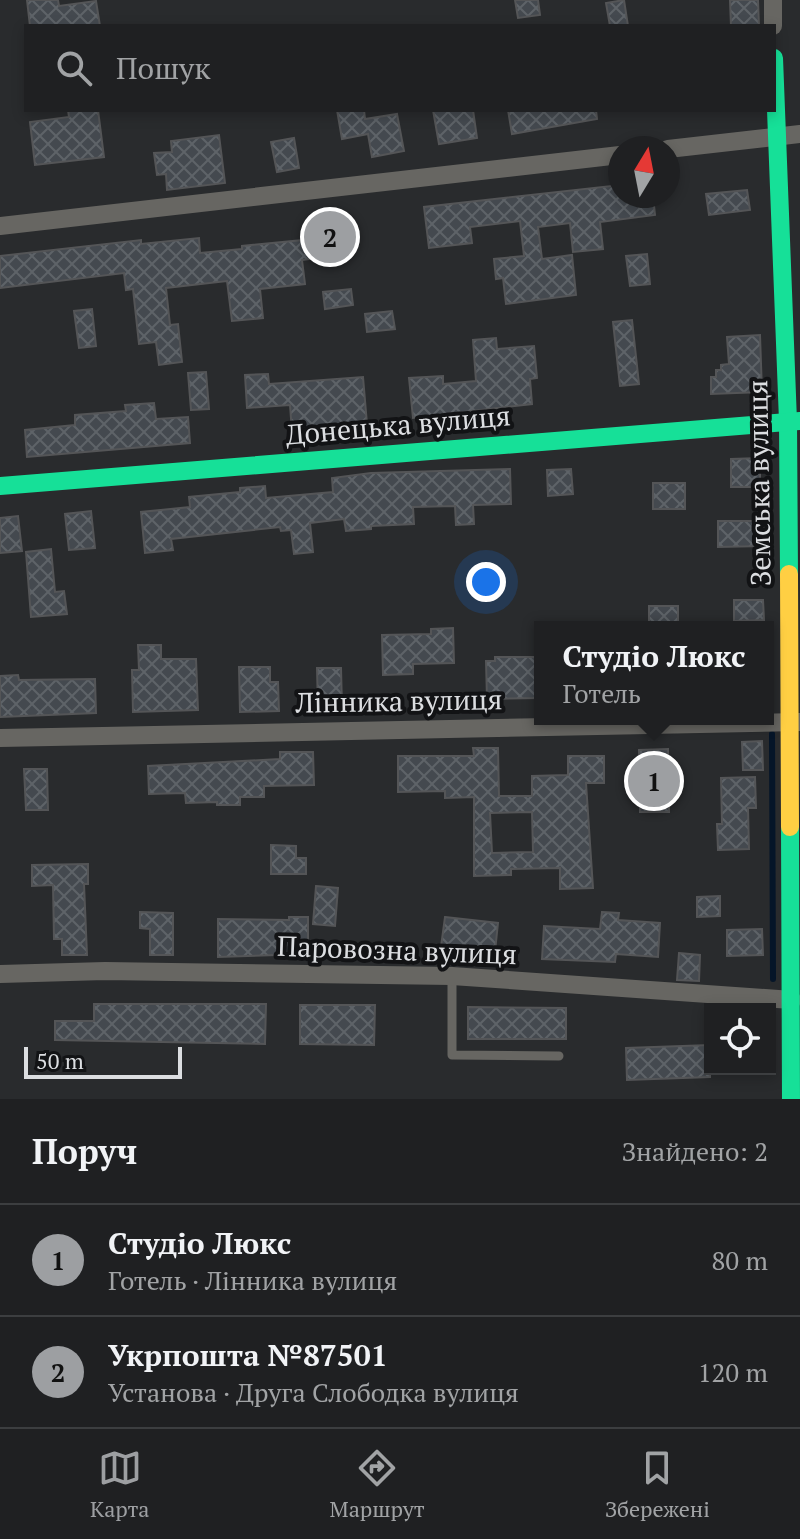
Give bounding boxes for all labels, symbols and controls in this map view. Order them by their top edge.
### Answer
search box [24,24,776,112]
icon: search [52,46,96,90]
text: Пошук [116,48,210,88]
north arrow [608,136,680,208]
pin: 2 [304,207,356,267]
street label: Земська вулиця [738,380,779,586]
street label: Донецька вулиця [284,396,512,453]
your location [466,562,506,602]
popup [534,621,774,725]
text: Студіо Люкс [562,636,746,676]
text: Готель [562,676,641,710]
street label: Лінника вулиця [294,680,503,721]
pin: 1 [628,751,680,811]
street label: Паровозна вулиця [277,927,518,972]
map controls [704,1003,776,1075]
button: locate [704,1003,776,1075]
scale bar [24,1043,182,1079]
text: 50 m [36,1046,84,1075]
text: Поруч [32,1129,137,1174]
text: Знайдено: 2 [622,1134,768,1168]
text: Студіо Люкс [108,1223,291,1263]
text: 1 [51,1243,65,1277]
text: 80 m [712,1243,768,1277]
text: Готель · Лінника вулиця [108,1263,397,1297]
text: Укрпошта №87501 [108,1335,388,1375]
text: 2 [51,1355,65,1389]
text: 120 m [698,1355,768,1389]
text: Установа · Друга Слободка вулиця [108,1375,519,1409]
tab: Карта [90,1446,149,1523]
tab: Маршрут [330,1446,425,1523]
tab: Збережені [605,1446,710,1523]

